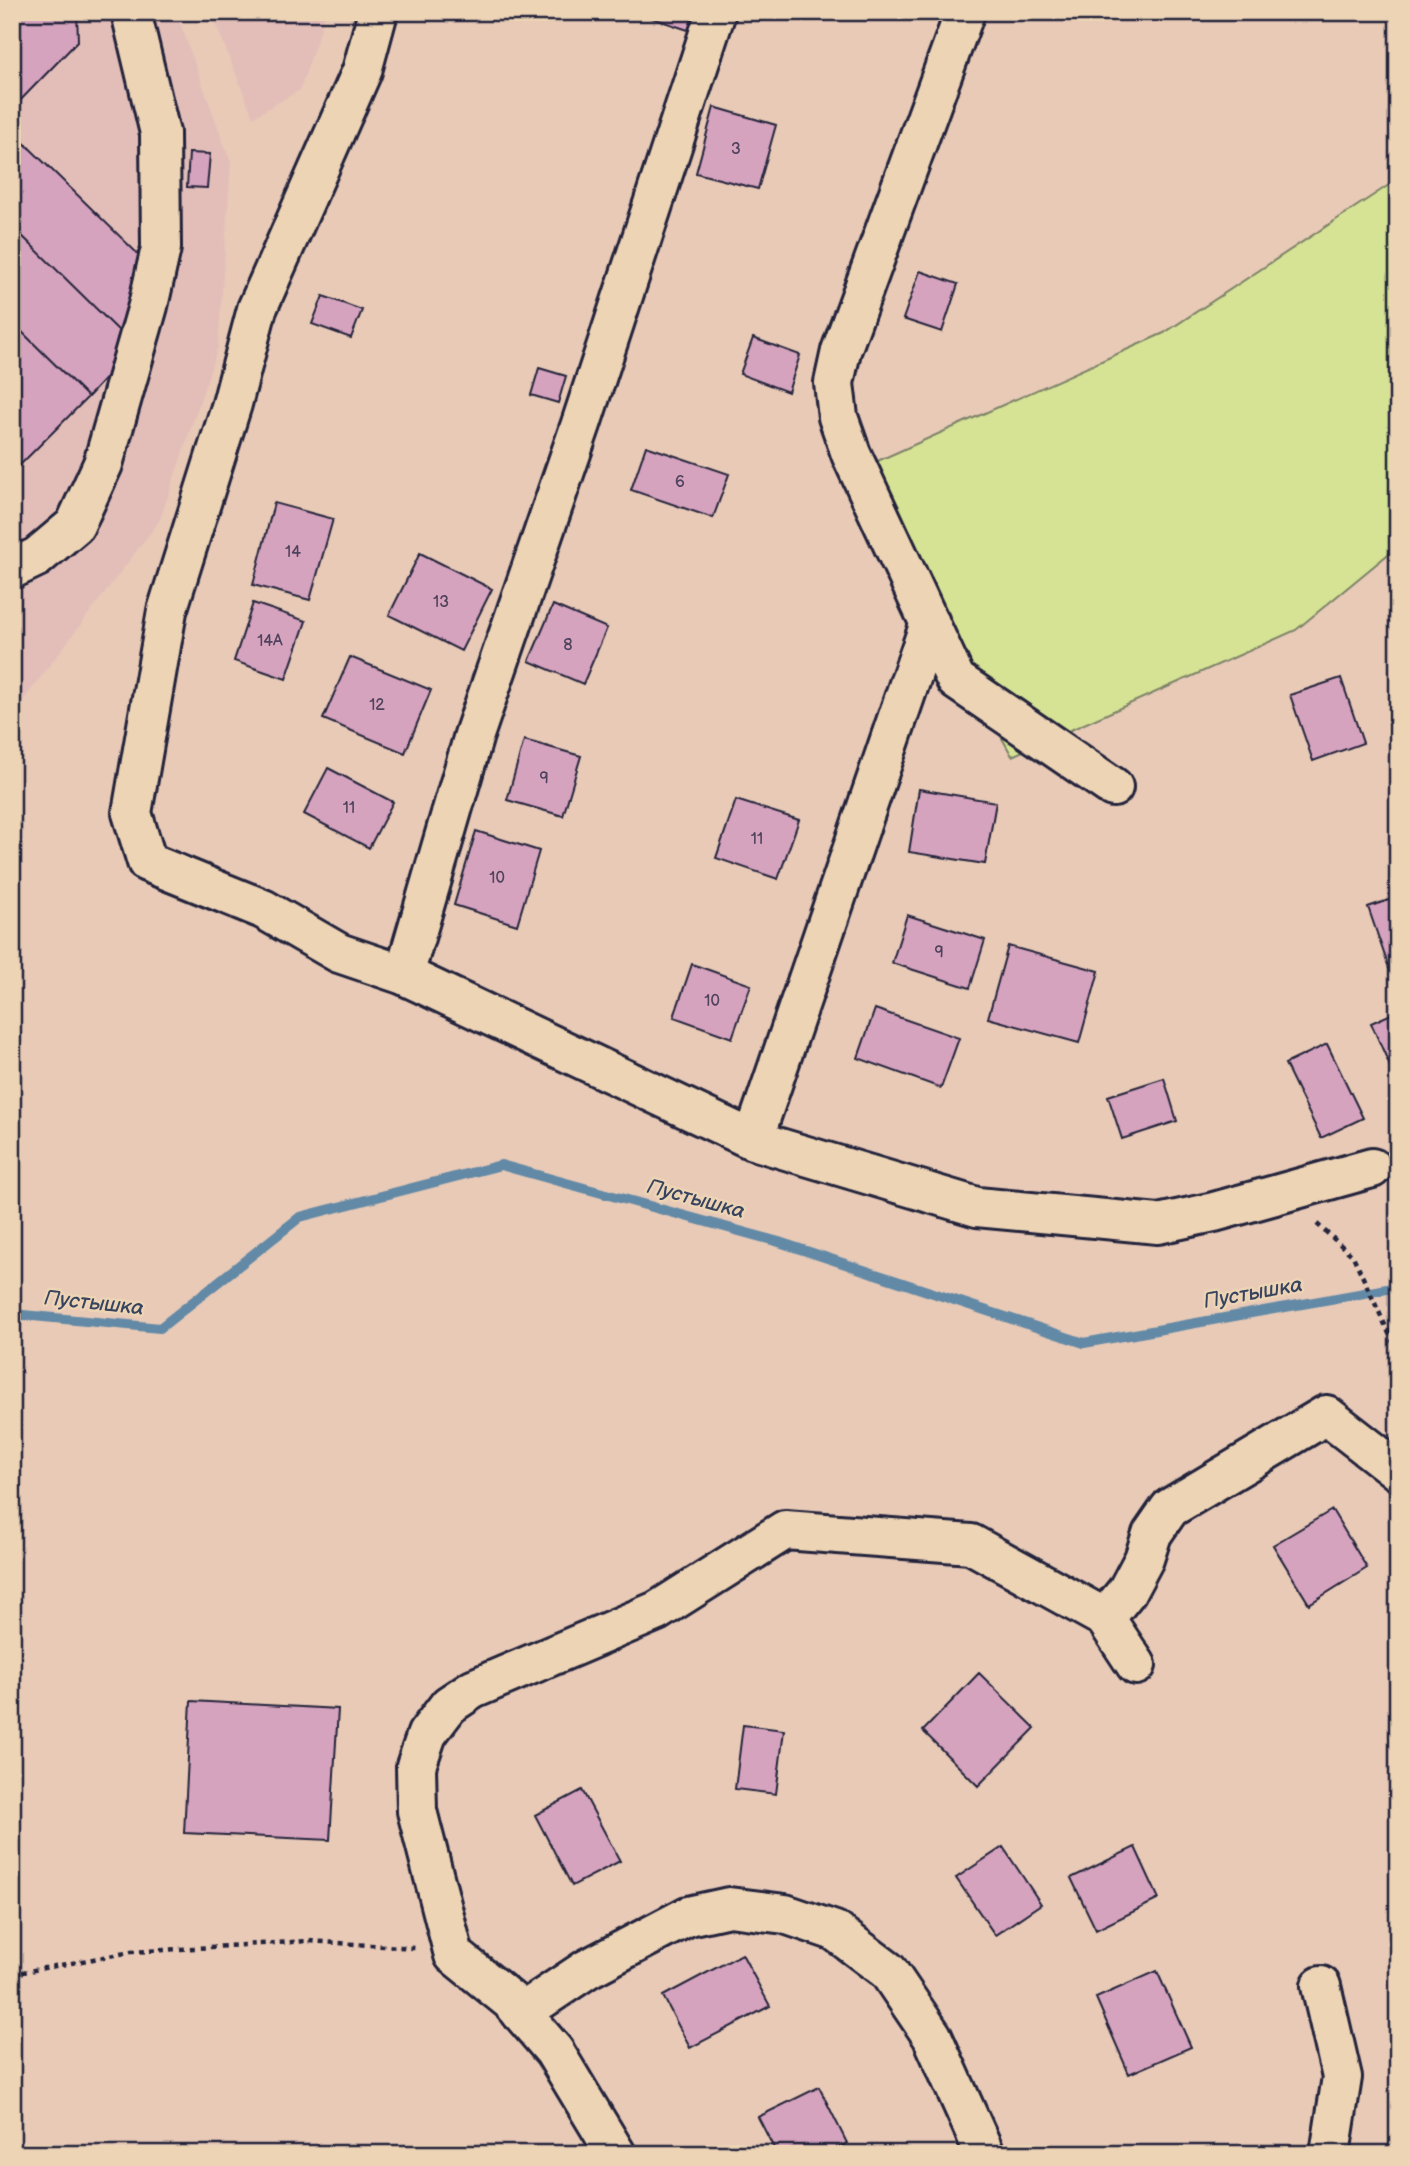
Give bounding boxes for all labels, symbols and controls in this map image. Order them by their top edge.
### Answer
house number: 3 [731,140,741,159]
house number: 6 [675,473,685,492]
house number: 14 [285,543,301,562]
house number: 13 [433,593,449,612]
house number: 14А [257,632,283,651]
house number: 8 [563,636,573,655]
house number: 12 [369,696,385,715]
house number: 9 [539,769,549,788]
house number: 11 [343,799,355,818]
house number: 11 [751,830,763,849]
house number: 10 [489,869,505,888]
house number: 9 [934,943,944,962]
house number: 10 [704,992,720,1011]
water label: Пустышка [644,1174,748,1224]
water label: Пустышка [1201,1272,1305,1314]
water label: Пустышка [43,1285,145,1321]

